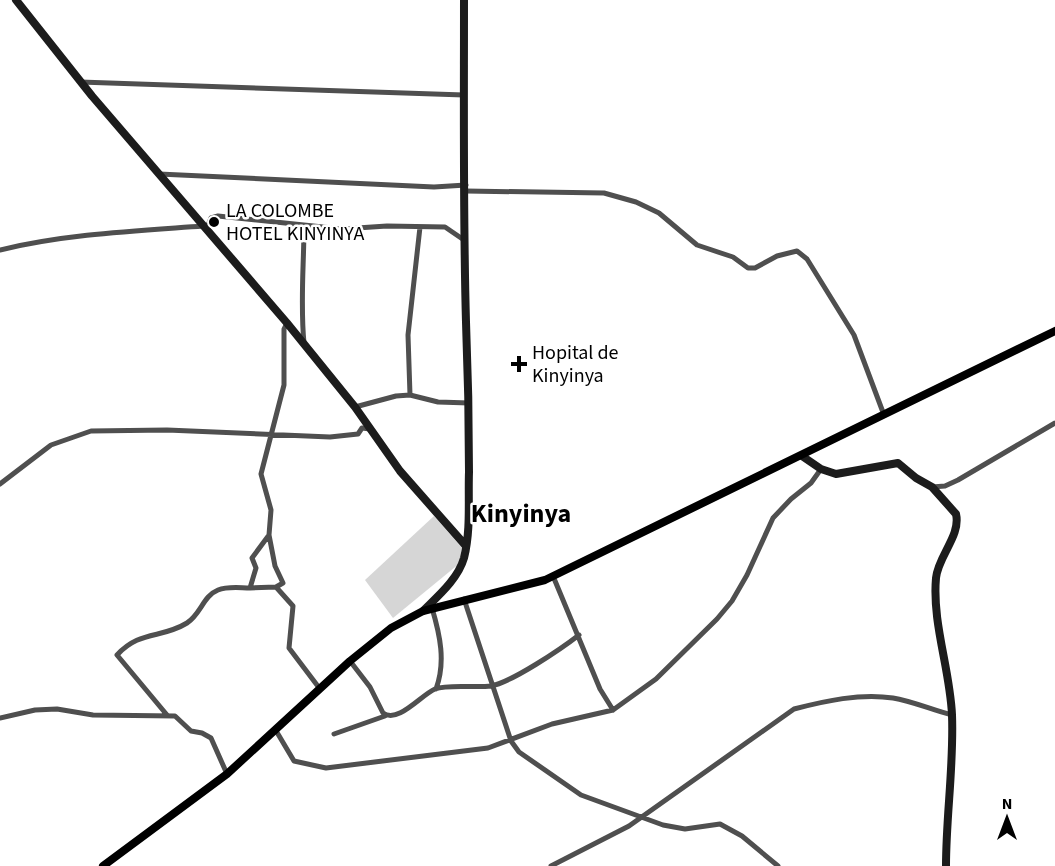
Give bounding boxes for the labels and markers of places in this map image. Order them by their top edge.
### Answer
place label: LA COLOMBE HOTEL KINYINYA [226,197,365,248]
marker: LA COLOMBE HOTEL KINYINYA [207,215,221,229]
place label: Hopital de Kinyinya [532,339,619,390]
marker: Hopital de Kinyinya [510,355,528,373]

